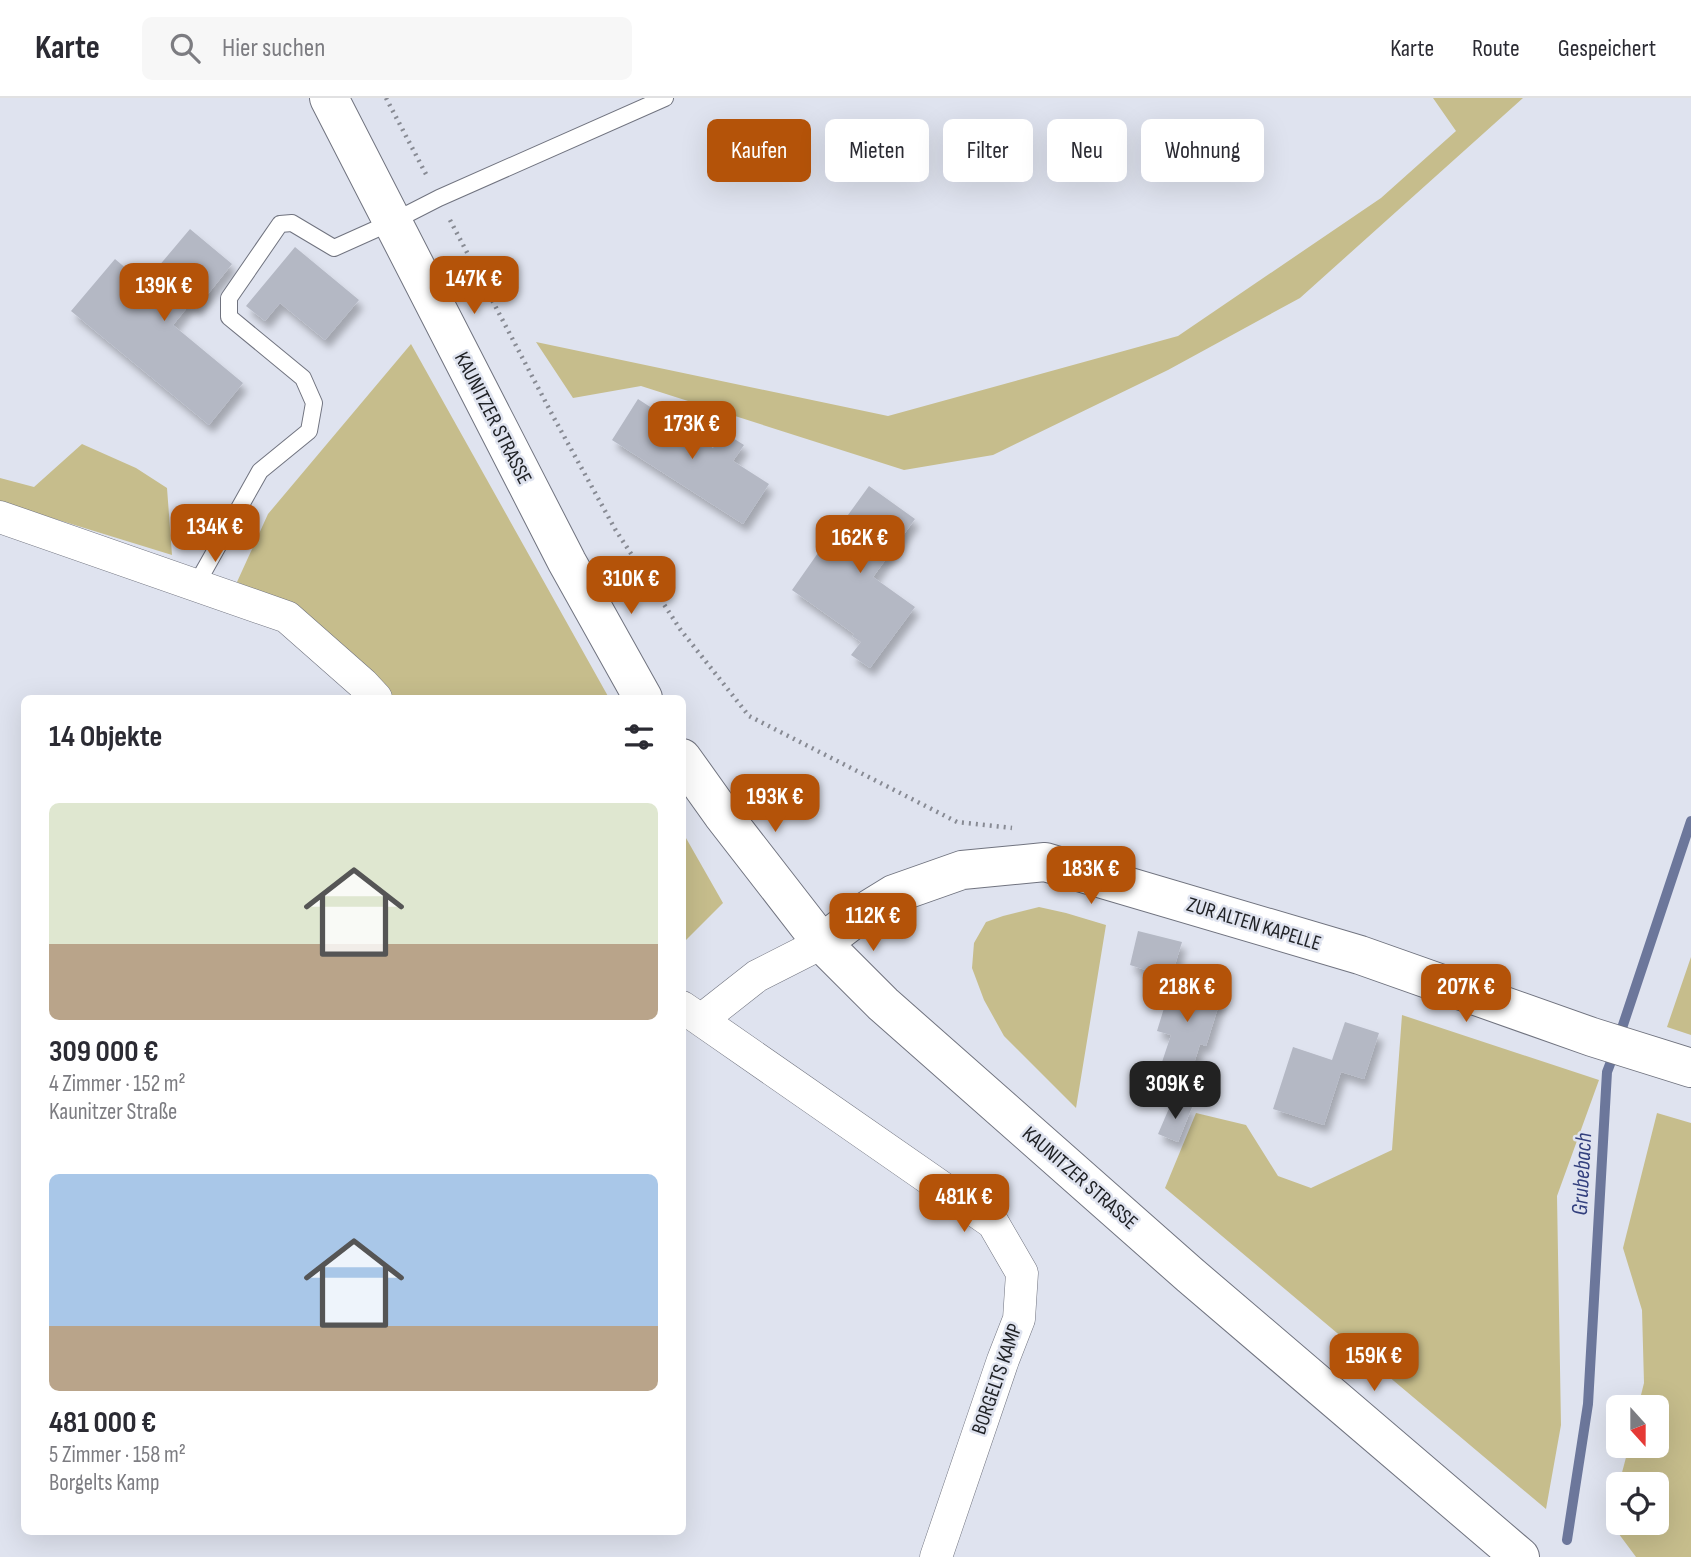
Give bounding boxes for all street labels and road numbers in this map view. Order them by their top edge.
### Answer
street label: KAUNITZER STRASSE [449,348,537,488]
street label: ZUR ALTEN KAPELLE [1184,892,1324,956]
street label: KAUNITZER STRASSE [1017,1121,1143,1235]
street label: BORGELTS KAMP [966,1320,1028,1438]

